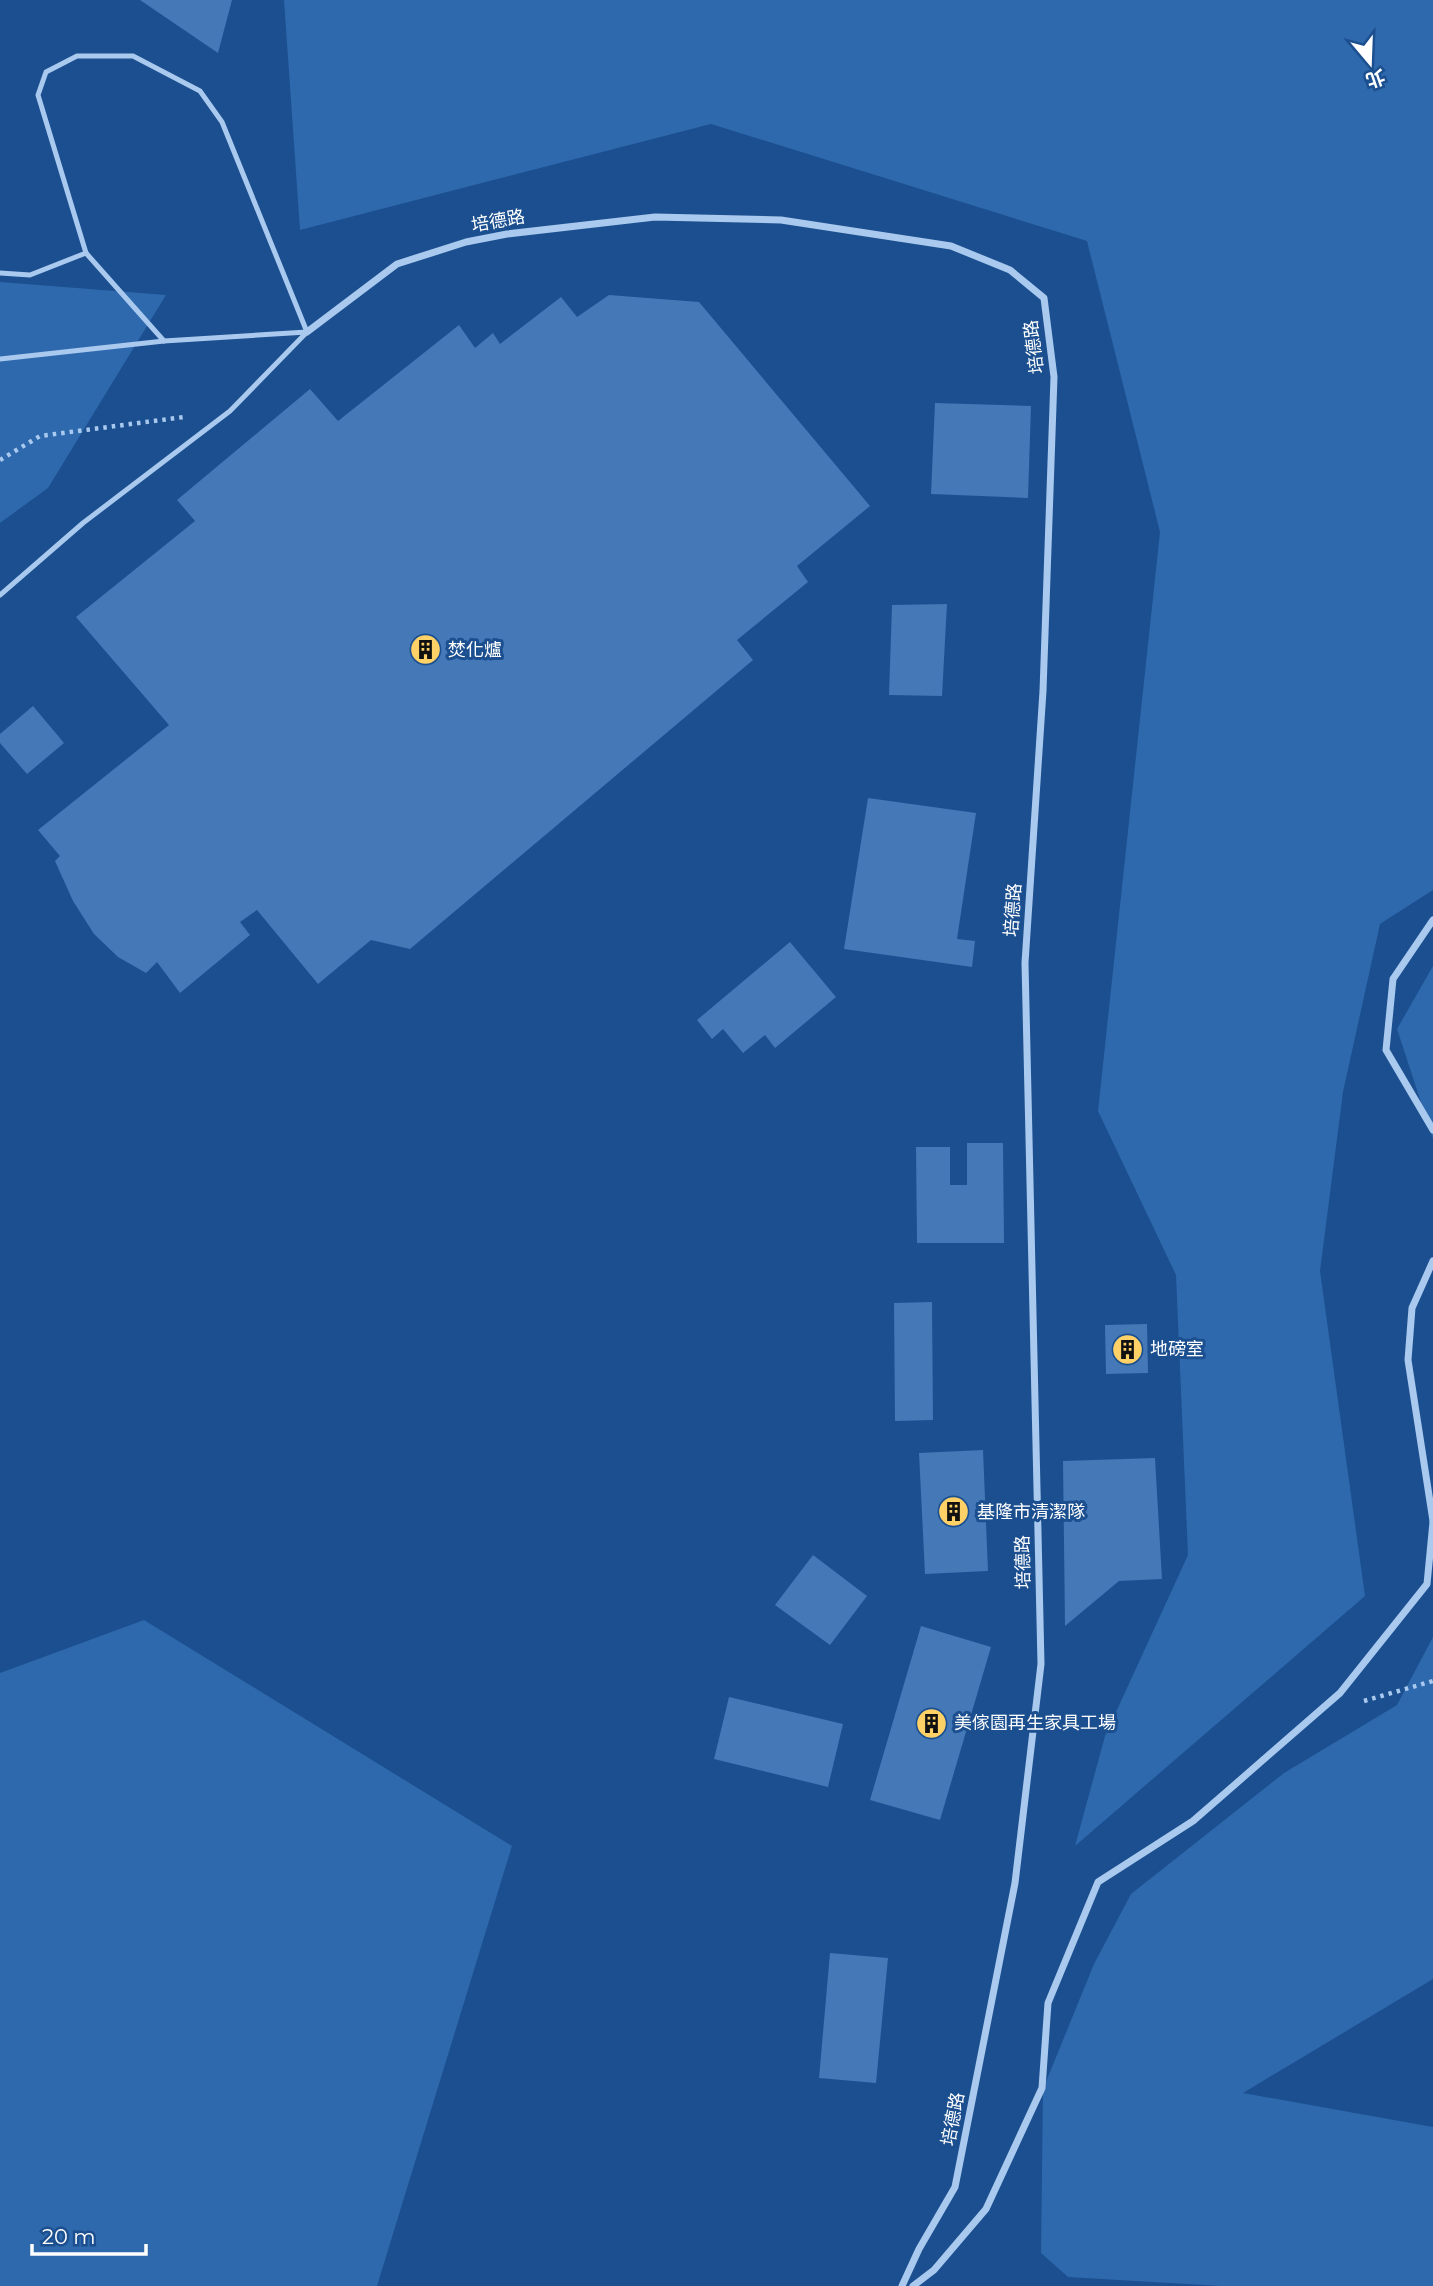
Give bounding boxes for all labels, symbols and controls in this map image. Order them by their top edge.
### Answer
north arrow [1335,28,1405,98]
text: 北 [1363,65,1388,93]
street label: 培德路 [470,205,526,237]
street label: 培德路 [1020,319,1048,375]
building icon: 焚化爐 [408,633,442,667]
place label: 焚化爐 [448,639,502,661]
street label: 培德路 [1000,882,1026,938]
building icon: 地磅室 [1110,1332,1144,1366]
place label: 地磅室 [1150,1338,1204,1360]
building icon: 基隆市清潔隊 [937,1495,971,1529]
place label: 基隆市清潔隊 [977,1501,1085,1523]
street label: 培德路 [1012,1535,1034,1589]
building icon: 美傢園再生家具工場 [914,1706,948,1740]
place label: 美傢園再生家具工場 [954,1712,1116,1734]
street label: 培德路 [937,2090,969,2148]
scale bar [32,2212,145,2256]
text: 20 m [42,2224,96,2249]

